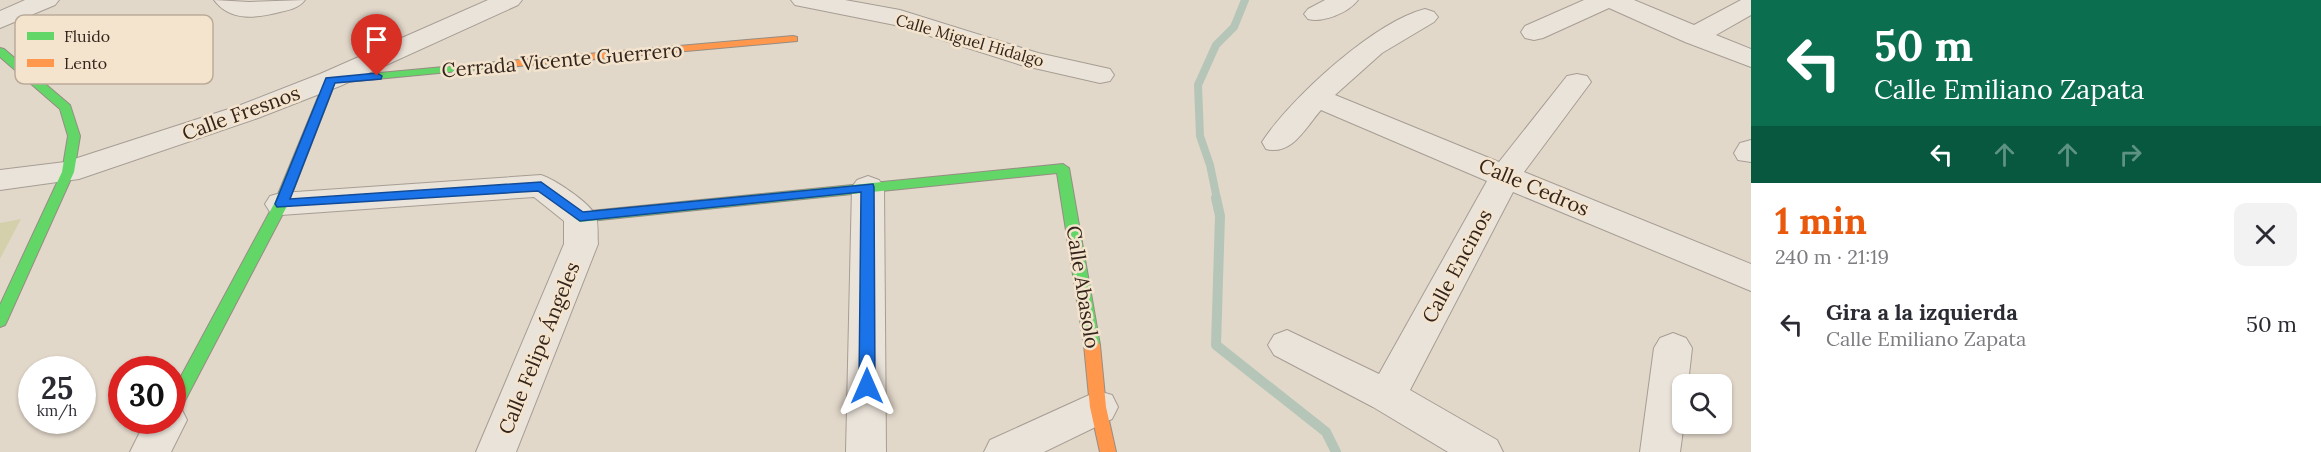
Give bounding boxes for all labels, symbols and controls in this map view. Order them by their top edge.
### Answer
street label: Calle Miguel Hidalgo [894,9,1046,71]
pin [351,14,402,76]
legend [15,15,213,84]
text: 50 m [1874,19,1973,73]
icon: arrive [360,23,393,56]
icon: left [1775,24,1853,102]
text: Fluido [64,26,110,46]
street label: Cerrada Vicente Guerrero [440,37,683,82]
text: Lento [64,53,107,73]
text: Calle Emiliano Zapata [1874,72,2145,106]
street label: Calle Fresnos [178,80,303,145]
icon: left [1925,138,1958,171]
icon: ahead [1988,138,2021,171]
icon: ahead [2051,138,2084,171]
icon: right [2114,138,2147,171]
street label: Calle Cedros [1475,152,1593,221]
text: 1 min [1775,198,1867,244]
button: close [2234,203,2297,266]
street label: Calle Encinos [1416,205,1497,327]
street label: Calle Abasolo [1061,224,1106,350]
text: 240 m · 21:19 [1775,244,1889,269]
street label: Calle Felipe Ángeles [493,258,585,438]
text: Gira a la izquierda [1826,298,2018,326]
icon: left [1775,308,1808,341]
text: 50 m [2246,310,2297,338]
text: Calle Emiliano Zapata [1826,326,2026,351]
position arrow [835,354,899,418]
speed limit sign: 30 [108,356,186,434]
text: 25 [41,369,73,407]
map controls [1672,374,1732,434]
button: search [1672,374,1732,434]
text: km/h [37,401,77,420]

